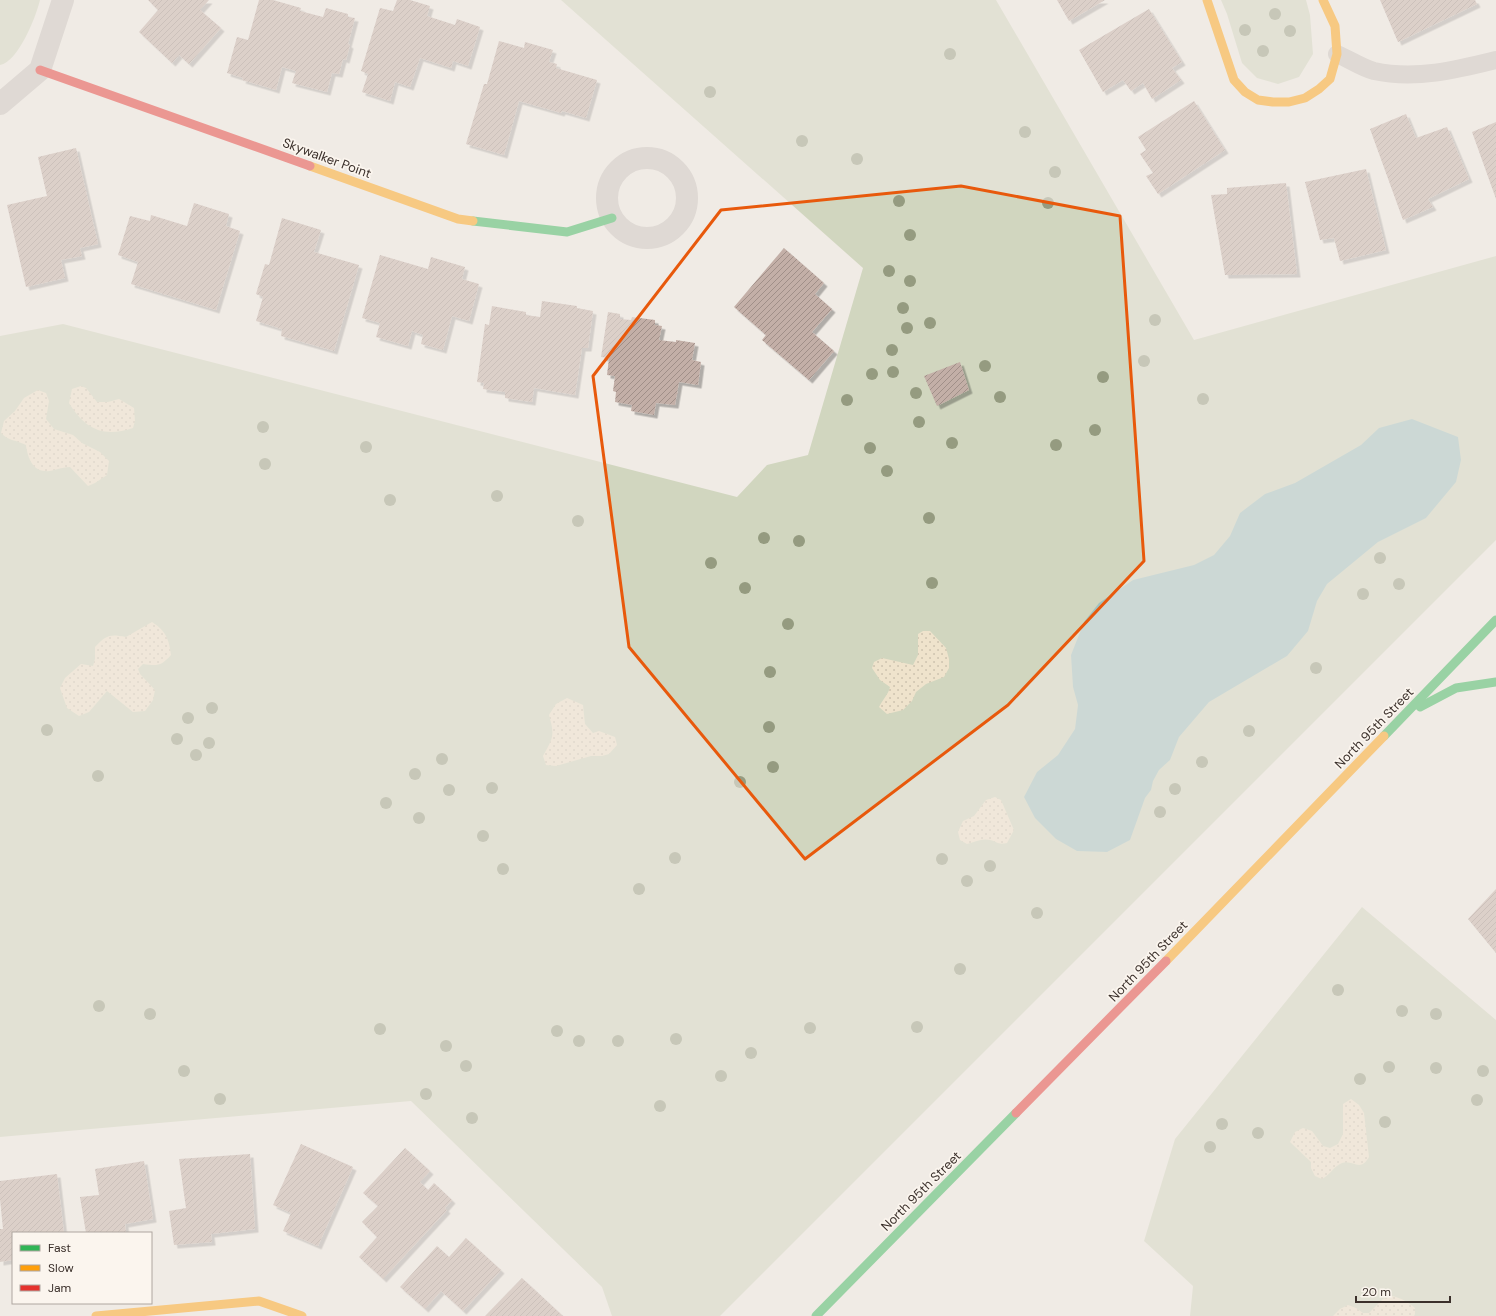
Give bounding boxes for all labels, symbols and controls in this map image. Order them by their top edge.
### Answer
street label: Skywalker Point [280,134,374,182]
street label: North 95th Street [1331,684,1417,772]
street label: North 95th Street [1105,917,1191,1005]
street label: North 95th Street [877,1147,965,1235]
legend [12,1232,152,1304]
text: Fast [48,1240,71,1256]
text: Slow [48,1260,74,1276]
scale bar [1356,1278,1450,1304]
text: Jam [48,1280,71,1296]
text: 20 m [1362,1284,1391,1300]

